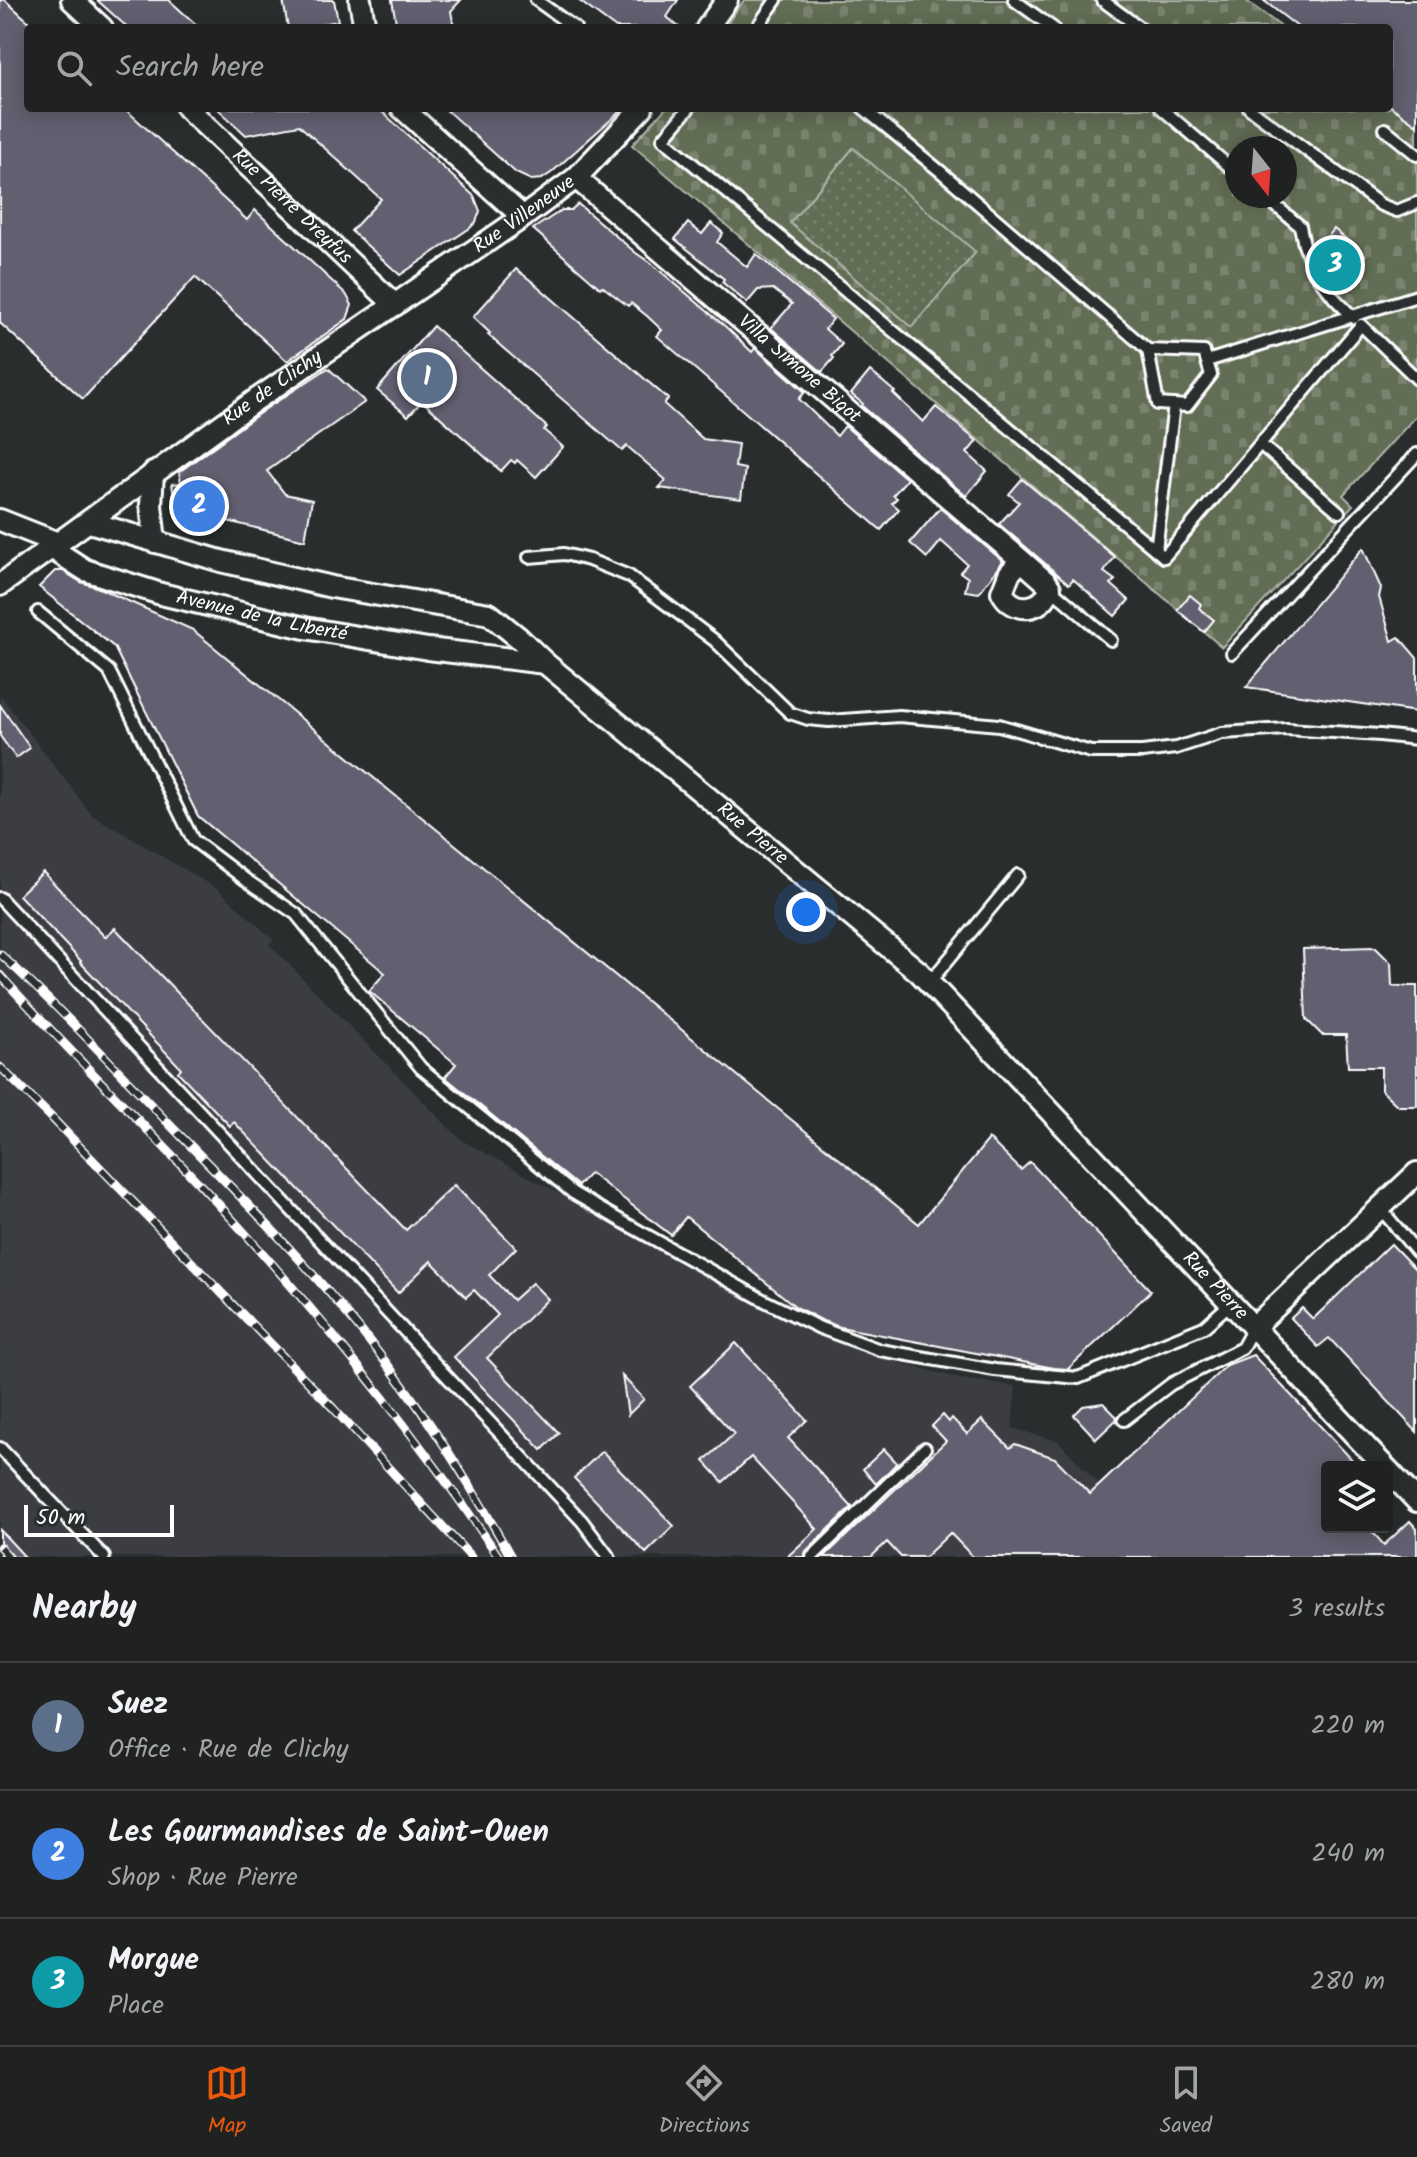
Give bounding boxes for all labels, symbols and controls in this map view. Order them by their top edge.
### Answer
search box [24,24,1393,112]
text: Search here [116,44,264,92]
icon: search [52,46,96,90]
north arrow [1225,136,1297,208]
street label: Rue Pierre Dreyfus [224,141,360,273]
street label: Rue Villeneuve [467,167,583,263]
pin: 3 [1309,235,1361,295]
street label: Villa Simone Bigot [730,307,868,432]
street label: Rue de Clichy [216,342,330,435]
pin: 1 [401,348,453,408]
pin: 2 [173,476,225,536]
street label: Avenue de la Liberté [173,582,351,651]
street label: Rue Pierre [709,795,795,874]
your location [786,892,826,932]
street label: Rue Pierre [1174,1244,1256,1328]
map controls [1321,1461,1393,1533]
button: layers [1321,1461,1393,1533]
scale bar [24,1501,174,1537]
text: 50 m [36,1501,85,1536]
text: Nearby [32,1582,137,1636]
text: 3 results [1288,1588,1385,1630]
text: Suez [108,1681,168,1729]
text: 1 [54,1705,62,1747]
text: 220 m [1311,1705,1385,1747]
text: Office · Rue de Clichy [108,1729,348,1771]
text: Les Gourmandises de Saint-Ouen [108,1809,549,1857]
text: 2 [50,1833,66,1875]
text: 240 m [1311,1833,1385,1875]
text: Shop · Rue Pierre [108,1857,298,1899]
text: Morgue [108,1937,199,1985]
text: 3 [51,1961,65,2003]
text: 280 m [1310,1961,1385,2003]
text: Place [108,1985,164,2027]
tab: Map [205,2061,249,2144]
tab: Directions [659,2061,750,2144]
tab: Saved [1160,2061,1212,2144]

